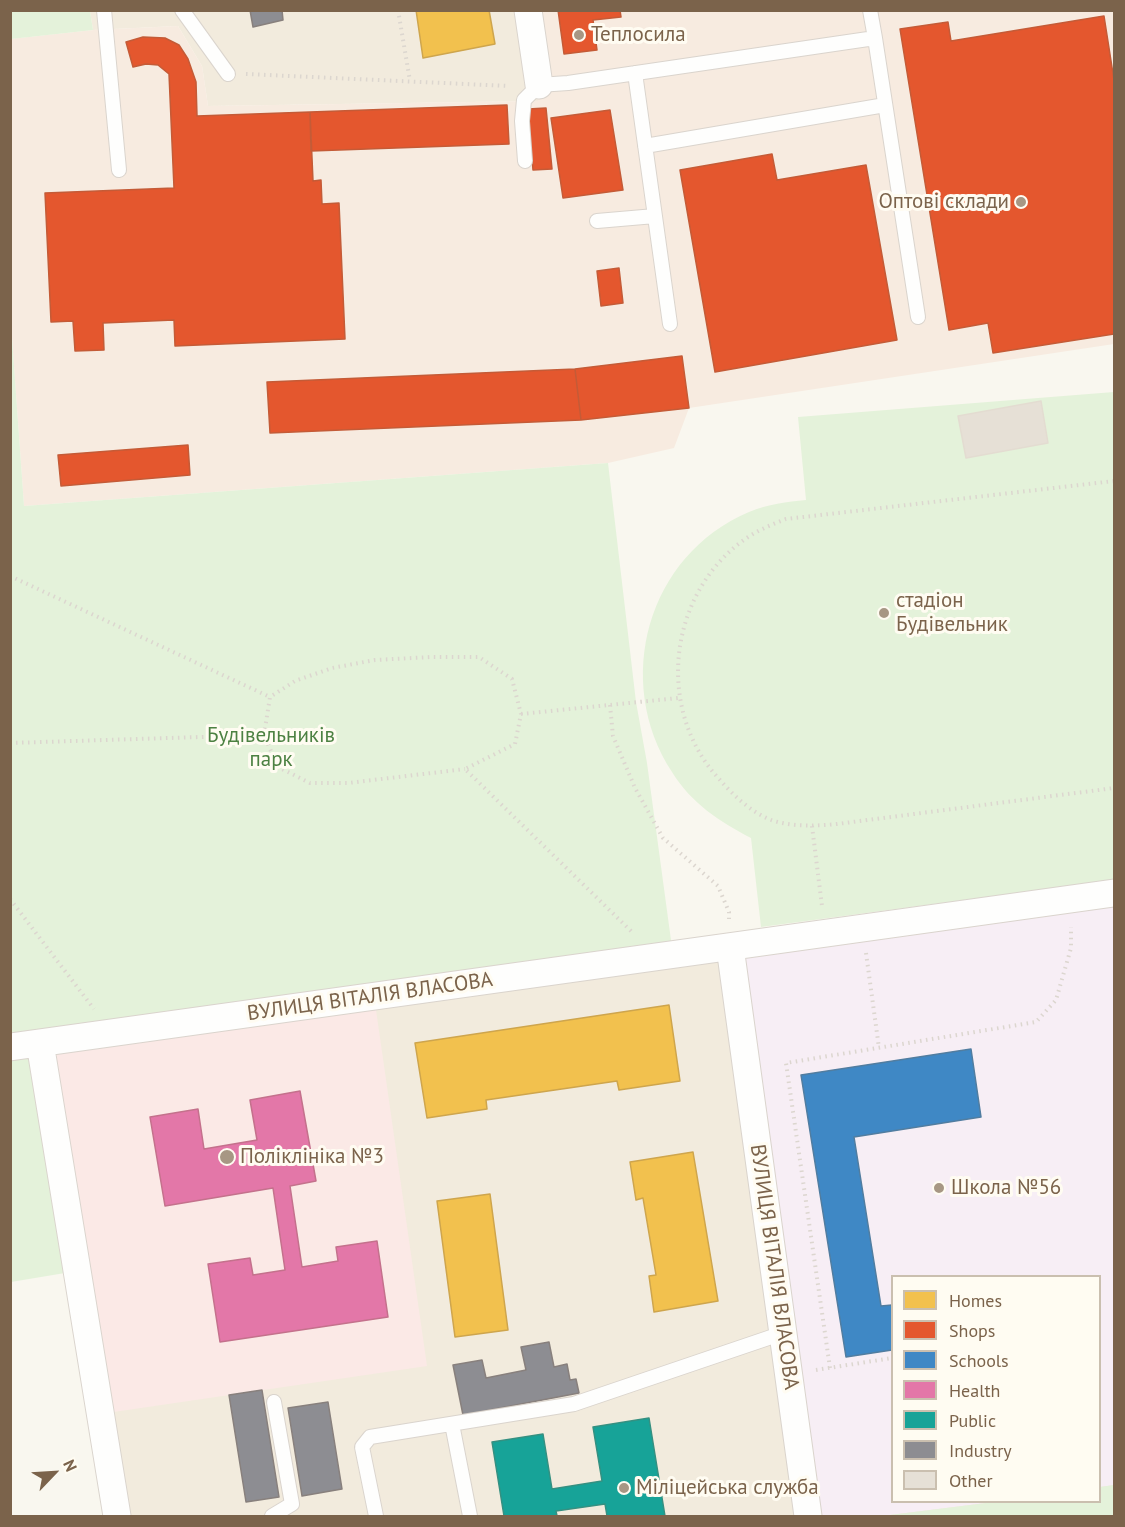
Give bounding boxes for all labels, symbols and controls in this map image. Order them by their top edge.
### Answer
place label: Теплосила [591,22,686,48]
marker: Теплосила [572,28,586,42]
place label: Оптові склади [878,189,1009,215]
marker: Оптові склади [1014,195,1028,209]
place label: стадіон Будівельник [896,588,1008,638]
marker: стадіон Будівельник [877,606,891,620]
park label: Будівельників парк [207,723,335,773]
street label: ВУЛИЦЯ ВІТАЛІЯ ВЛАСОВА [246,967,494,1027]
street label: ВУЛИЦЯ ВІТАЛІЯ ВЛАСОВА [744,1143,804,1391]
place label: Поліклініка №3 [240,1144,384,1170]
marker: Поліклініка №3 [218,1148,236,1166]
place label: Школа №56 [951,1175,1061,1201]
marker: Школа №56 [932,1181,946,1195]
legend [891,1275,1101,1503]
text: Homes [949,1289,1002,1312]
text: Shops [949,1319,995,1342]
text: Schools [949,1349,1009,1372]
text: Health [949,1379,1000,1402]
text: Public [949,1409,996,1432]
text: Industry [949,1439,1012,1462]
north arrow [24,1443,84,1503]
text: N [59,1456,82,1474]
text: Other [949,1469,993,1492]
place label: Міліцейська служба [636,1475,819,1501]
marker: Міліцейська служба [617,1481,631,1495]

